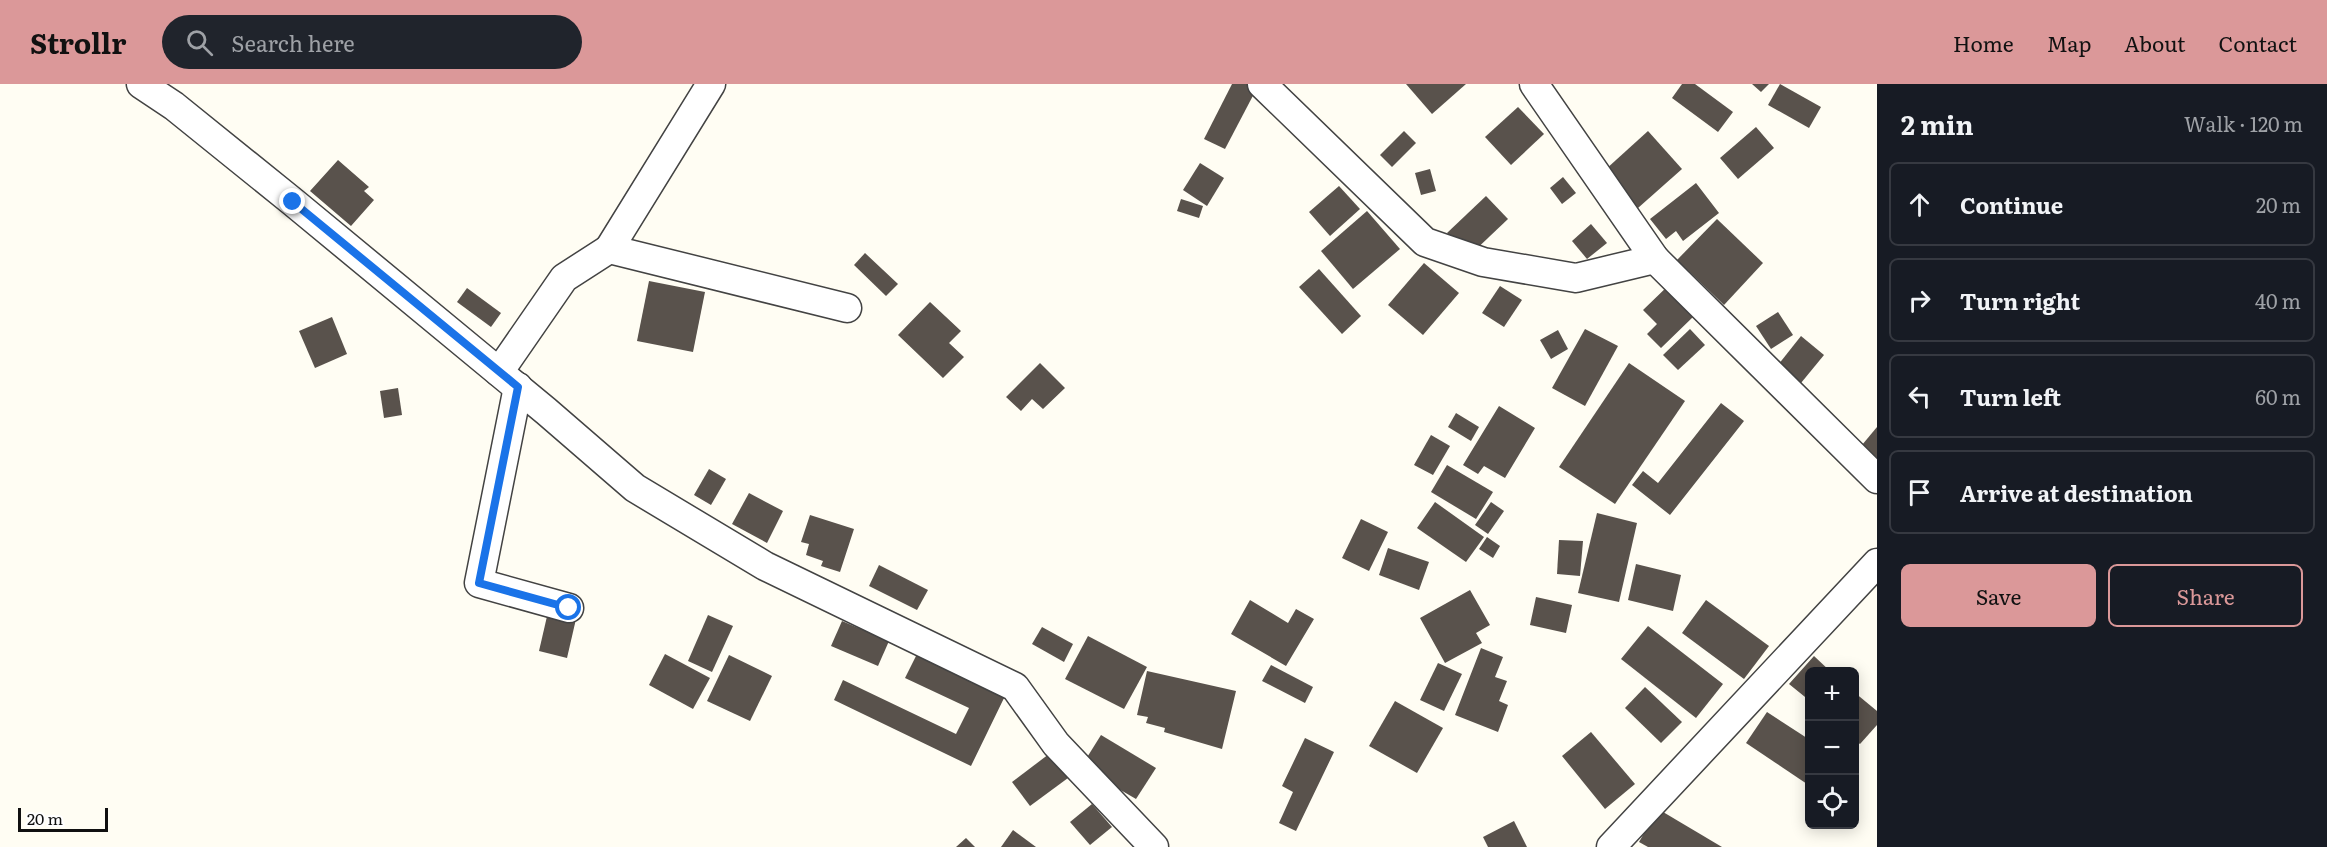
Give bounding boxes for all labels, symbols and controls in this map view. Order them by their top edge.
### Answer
search box [162,15,582,69]
text: Strollr [30,21,126,63]
icon: search [183,26,216,59]
text: Search here [231,26,355,59]
text: Home [1953,27,2014,58]
text: Map [2047,27,2091,58]
text: About [2124,27,2186,58]
text: Contact [2219,27,2297,58]
text: 2 min [1901,104,1974,143]
text: Walk · 120 m [2184,108,2303,138]
route end [279,188,305,214]
icon: ahead [1903,188,1936,221]
text: Continue [1960,188,2063,221]
text: 20 m [2256,189,2301,219]
icon: right [1903,284,1936,317]
text: Turn right [1960,284,2080,317]
text: 40 m [2255,285,2301,315]
icon: left [1903,380,1936,413]
text: Turn left [1960,380,2061,413]
text: 60 m [2255,381,2301,411]
icon: arrive [1903,476,1936,509]
text: Arrive at destination [1960,476,2193,509]
button: Save [1901,564,2096,627]
button: Share [2108,564,2303,627]
route start [555,594,581,620]
map controls [1805,667,1859,829]
button: + [1805,667,1859,721]
button: − [1805,721,1859,775]
button: locate [1805,775,1859,829]
scale bar [18,805,108,832]
text: 20 m [27,806,63,830]

